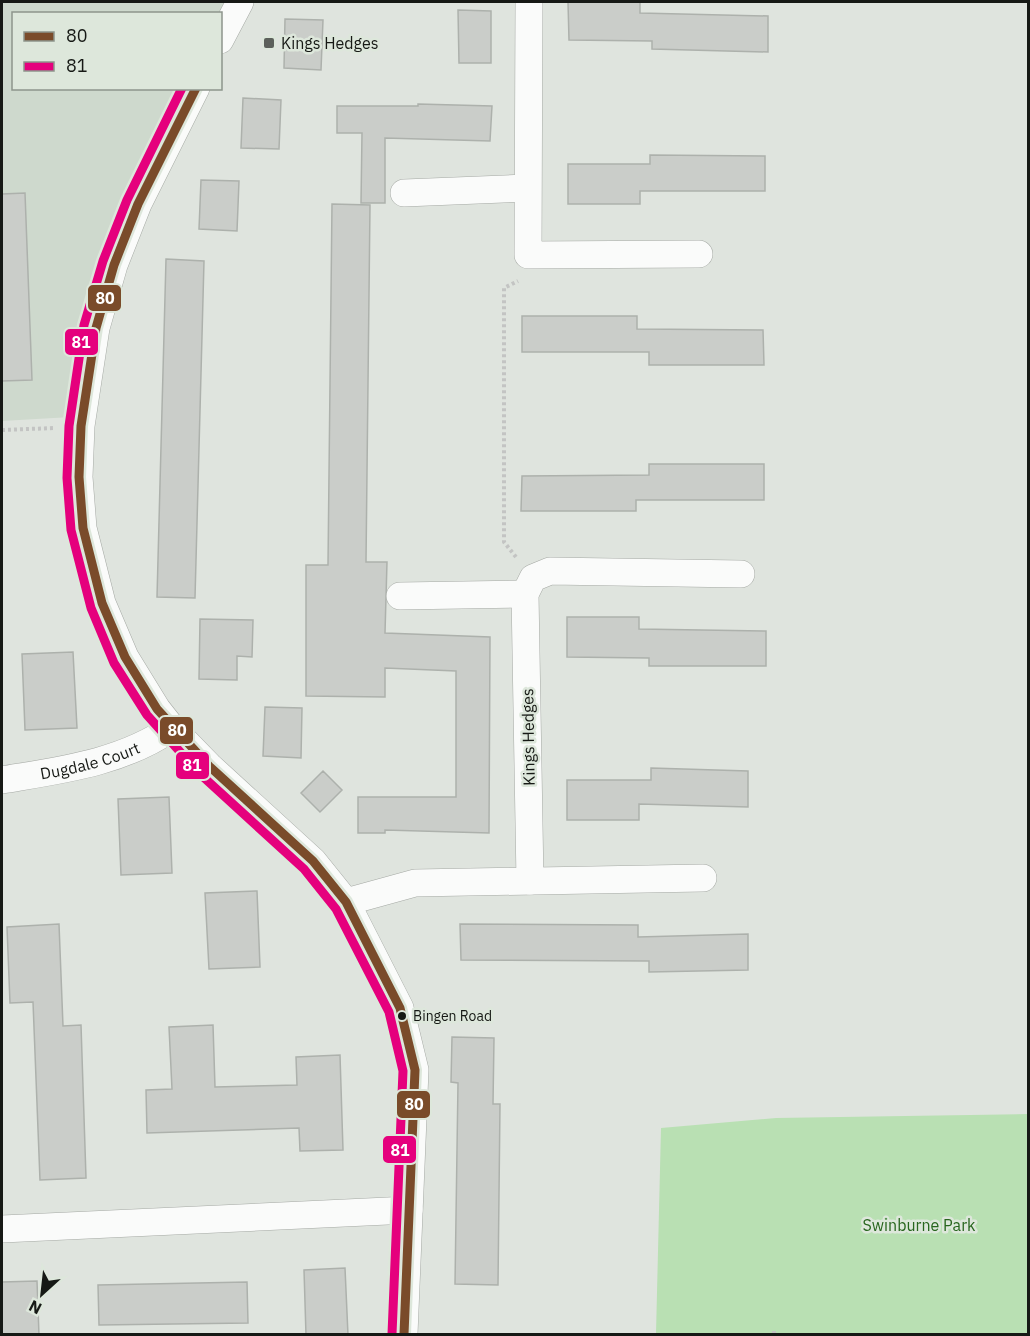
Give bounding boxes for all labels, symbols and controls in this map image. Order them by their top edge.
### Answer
legend [12,12,222,90]
text: 80 [66,24,88,47]
place label: Kings Hedges [281,33,379,53]
marker: Kings Hedges [262,36,276,50]
text: 81 [66,54,88,77]
line badge: 80 [87,284,122,312]
text: 80 [95,288,115,308]
line badge: 81 [64,328,99,356]
text: 81 [71,332,91,352]
street label: Kings Hedges [517,688,539,786]
line badge: 80 [159,716,194,745]
text: 80 [167,720,187,740]
street label: Dugdale Court [38,737,143,783]
line badge: 81 [175,751,210,780]
text: 81 [182,755,202,775]
place label: Bingen Road [413,1007,492,1025]
marker: Bingen Road [396,1010,408,1022]
line badge: 80 [396,1090,431,1119]
text: 80 [404,1094,424,1114]
line badge: 81 [382,1135,417,1164]
text: 81 [390,1140,410,1160]
park label: Swinburne Park [863,1215,976,1235]
north arrow [12,1264,72,1324]
text: N [25,1296,45,1319]

